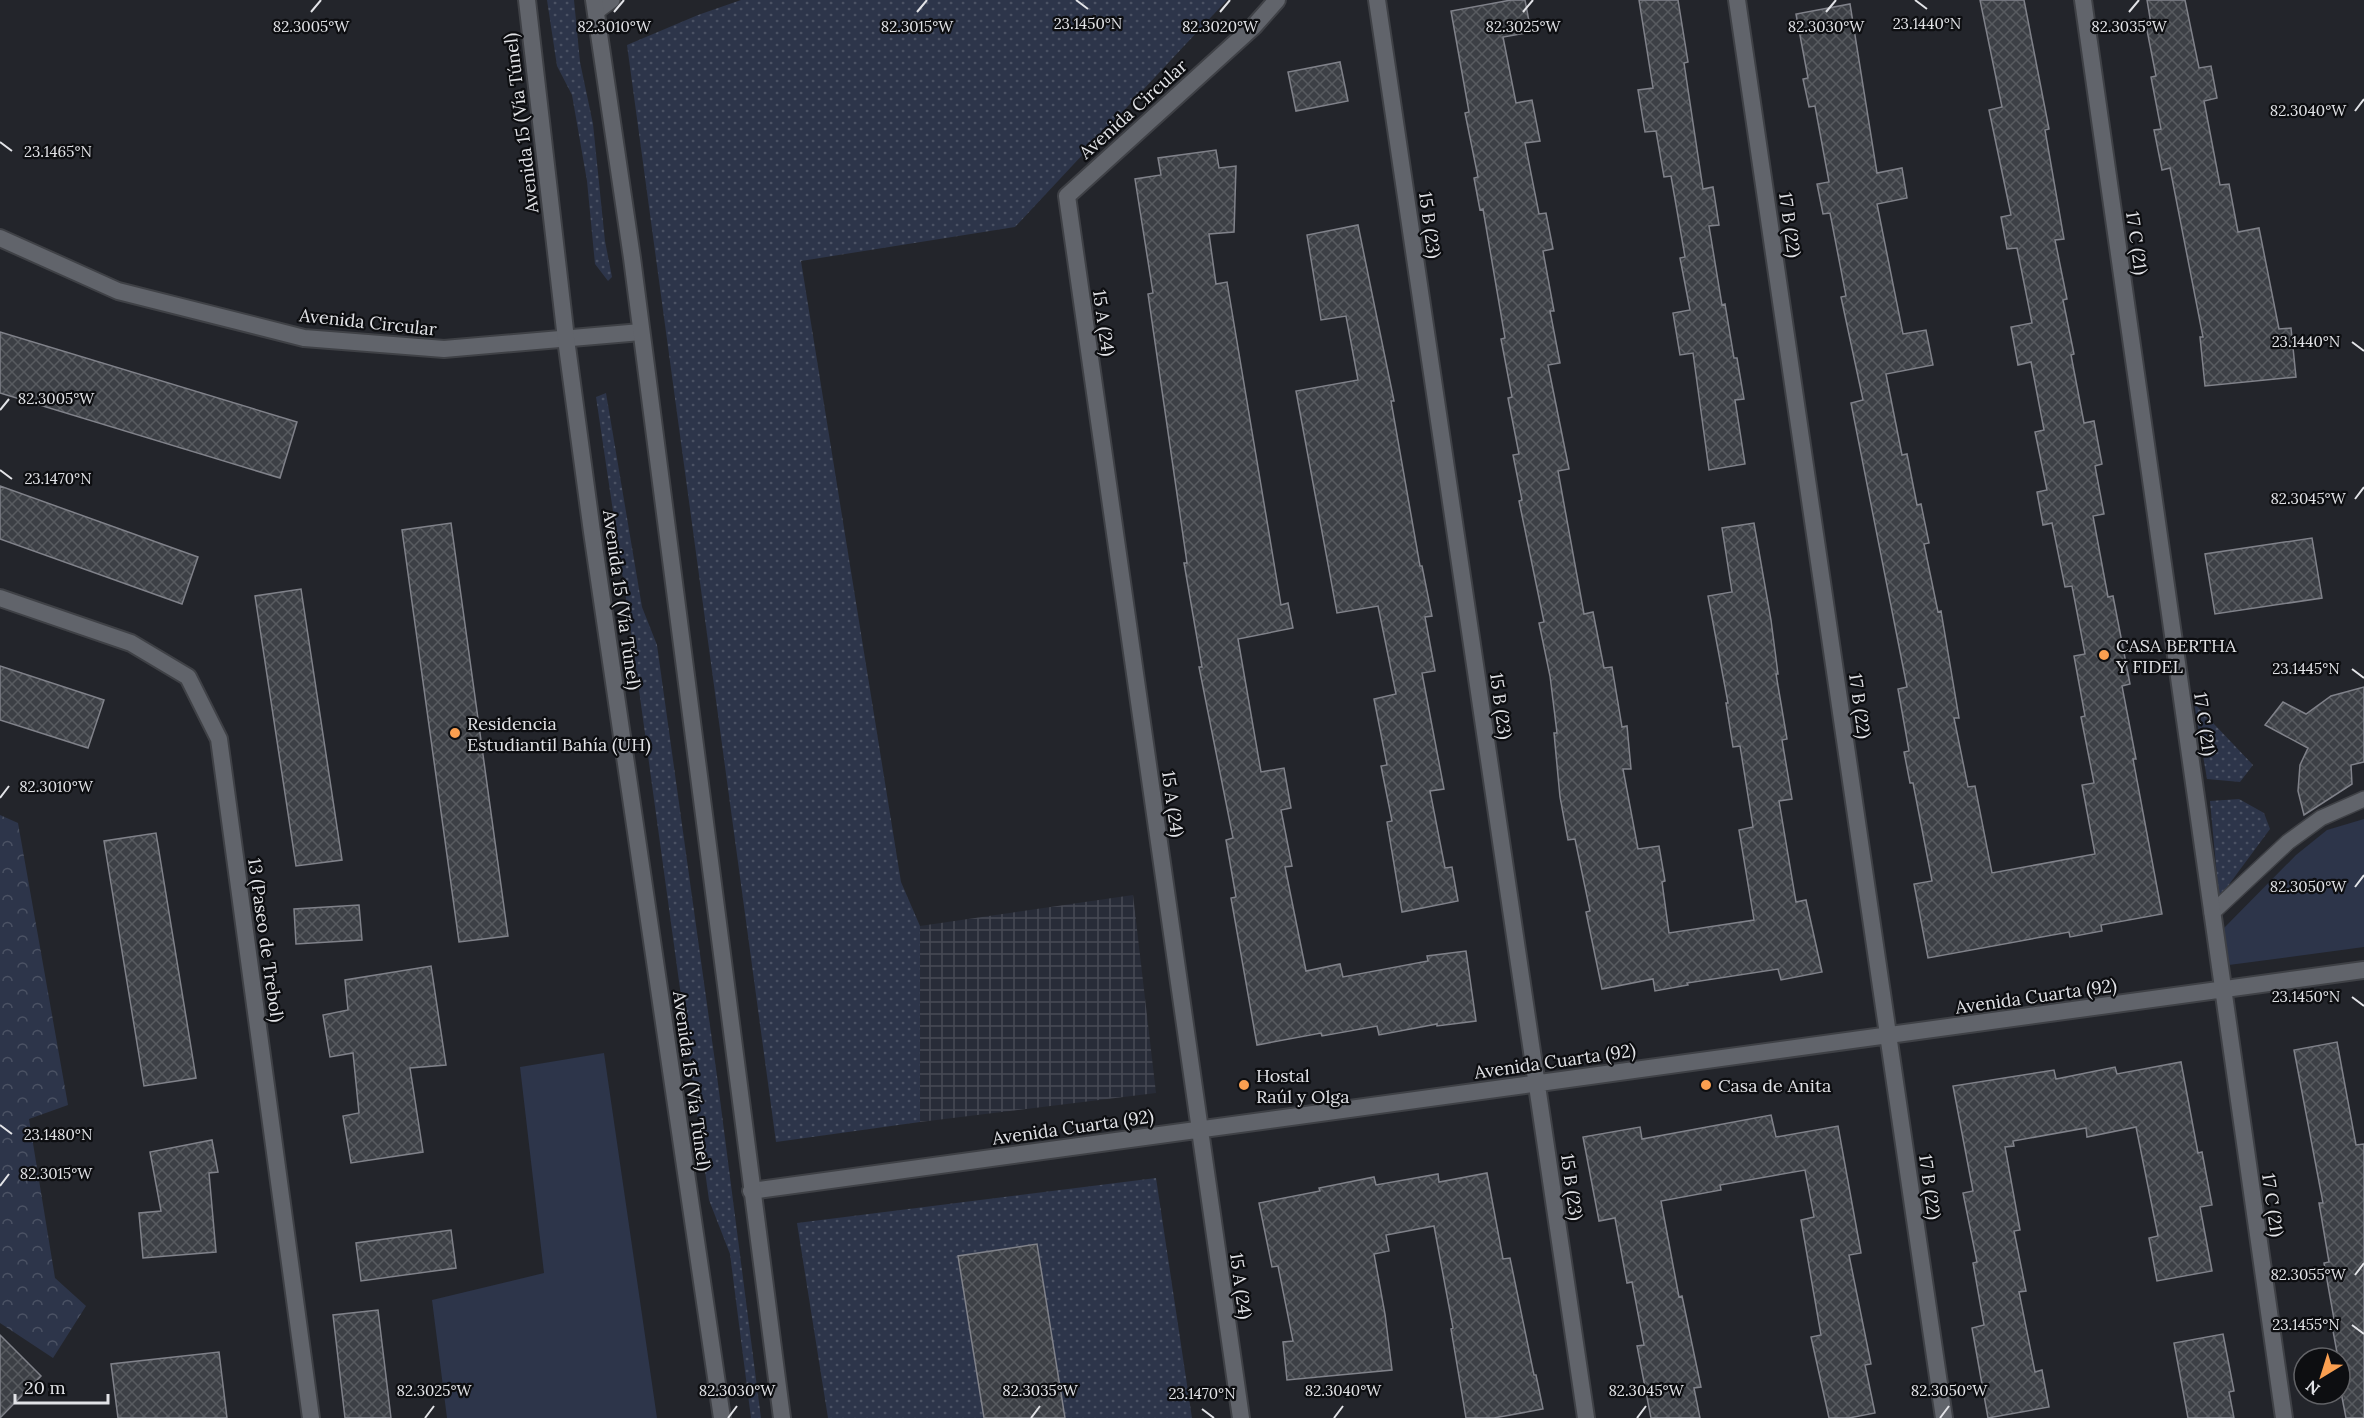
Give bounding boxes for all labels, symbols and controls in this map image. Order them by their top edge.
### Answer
text: 23.1450°N [1054,14,1122,33]
text: 23.1440°N [1893,14,1961,33]
text: 82.3005°W [273,17,350,36]
text: 82.3010°W [577,17,652,36]
text: 82.3015°W [881,17,954,36]
text: 82.3020°W [1182,17,1259,36]
text: 82.3025°W [1486,17,1562,36]
text: 82.3030°W [1788,17,1865,36]
text: 82.3035°W [2091,17,2168,36]
street label: Avenida 15 (Vía Túnel) [499,32,544,215]
street label: Avenida Circular [1073,54,1192,164]
text: 82.3040°W [2270,101,2347,120]
text: 23.1465°N [24,142,92,161]
street label: 15 B (23) [1414,190,1446,260]
street label: 17 B (22) [1774,191,1806,259]
street label: 17 C (21) [2121,210,2153,276]
street label: 15 A (24) [1088,288,1120,358]
street label: Avenida Circular [297,303,438,341]
text: 23.1440°N [2272,332,2340,351]
text: 82.3005°W [18,389,95,408]
text: 23.1470°N [24,469,92,488]
text: 82.3045°W [2270,489,2347,508]
street label: Avenida 15 (Vía Túnel) [598,508,646,691]
place label: CASA BERTHA Y FIDEL [2115,634,2237,678]
marker: CASA BERTHA Y FIDEL [2097,648,2111,662]
text: 23.1445°N [2272,659,2340,678]
street label: 15 B (23) [1485,671,1517,741]
street label: 17 B (22) [1844,672,1876,740]
street label: 17 C (21) [2189,691,2221,757]
place label: Residencia Estudiantil Bahía (UH) [467,712,651,756]
marker: Residencia Estudiantil Bahía (UH) [448,726,462,740]
street label: 15 A (24) [1157,769,1189,839]
text: 82.3010°W [19,777,94,796]
street label: 13 (Paseo de Trebol) [243,856,289,1024]
text: 82.3050°W [2270,877,2347,896]
street label: Avenida Cuarta (92) [1953,973,2118,1019]
text: 23.1450°N [2272,987,2340,1006]
street label: Avenida 15 (Vía Túnel) [668,989,716,1172]
street label: Avenida Cuarta (92) [1472,1038,1637,1084]
place label: Hostal Raúl y Olga [1256,1064,1350,1108]
place label: Casa de Anita [1718,1074,1831,1097]
marker: Hostal Raúl y Olga [1237,1078,1251,1092]
marker: Casa de Anita [1699,1078,1713,1092]
street label: Avenida Cuarta (92) [990,1104,1155,1150]
text: 23.1480°N [24,1125,92,1144]
street label: 15 B (23) [1556,1152,1588,1222]
street label: 17 B (22) [1914,1153,1946,1221]
text: 82.3015°W [20,1164,93,1183]
street label: 17 C (21) [2257,1172,2289,1238]
street label: 15 A (24) [1225,1251,1257,1321]
text: 82.3055°W [2270,1265,2347,1284]
text: 23.1455°N [2272,1315,2340,1334]
north arrow [2292,1346,2352,1406]
scale bar [15,1367,108,1405]
text: 20 m [24,1376,66,1399]
text: N [2302,1376,2324,1400]
text: 82.3025°W [397,1381,473,1400]
text: 82.3030°W [699,1381,776,1400]
text: 82.3035°W [1002,1381,1079,1400]
text: 82.3040°W [1305,1381,1382,1400]
text: 82.3045°W [1608,1381,1685,1400]
text: 82.3050°W [1911,1381,1988,1400]
text: 23.1470°N [1168,1384,1236,1403]

